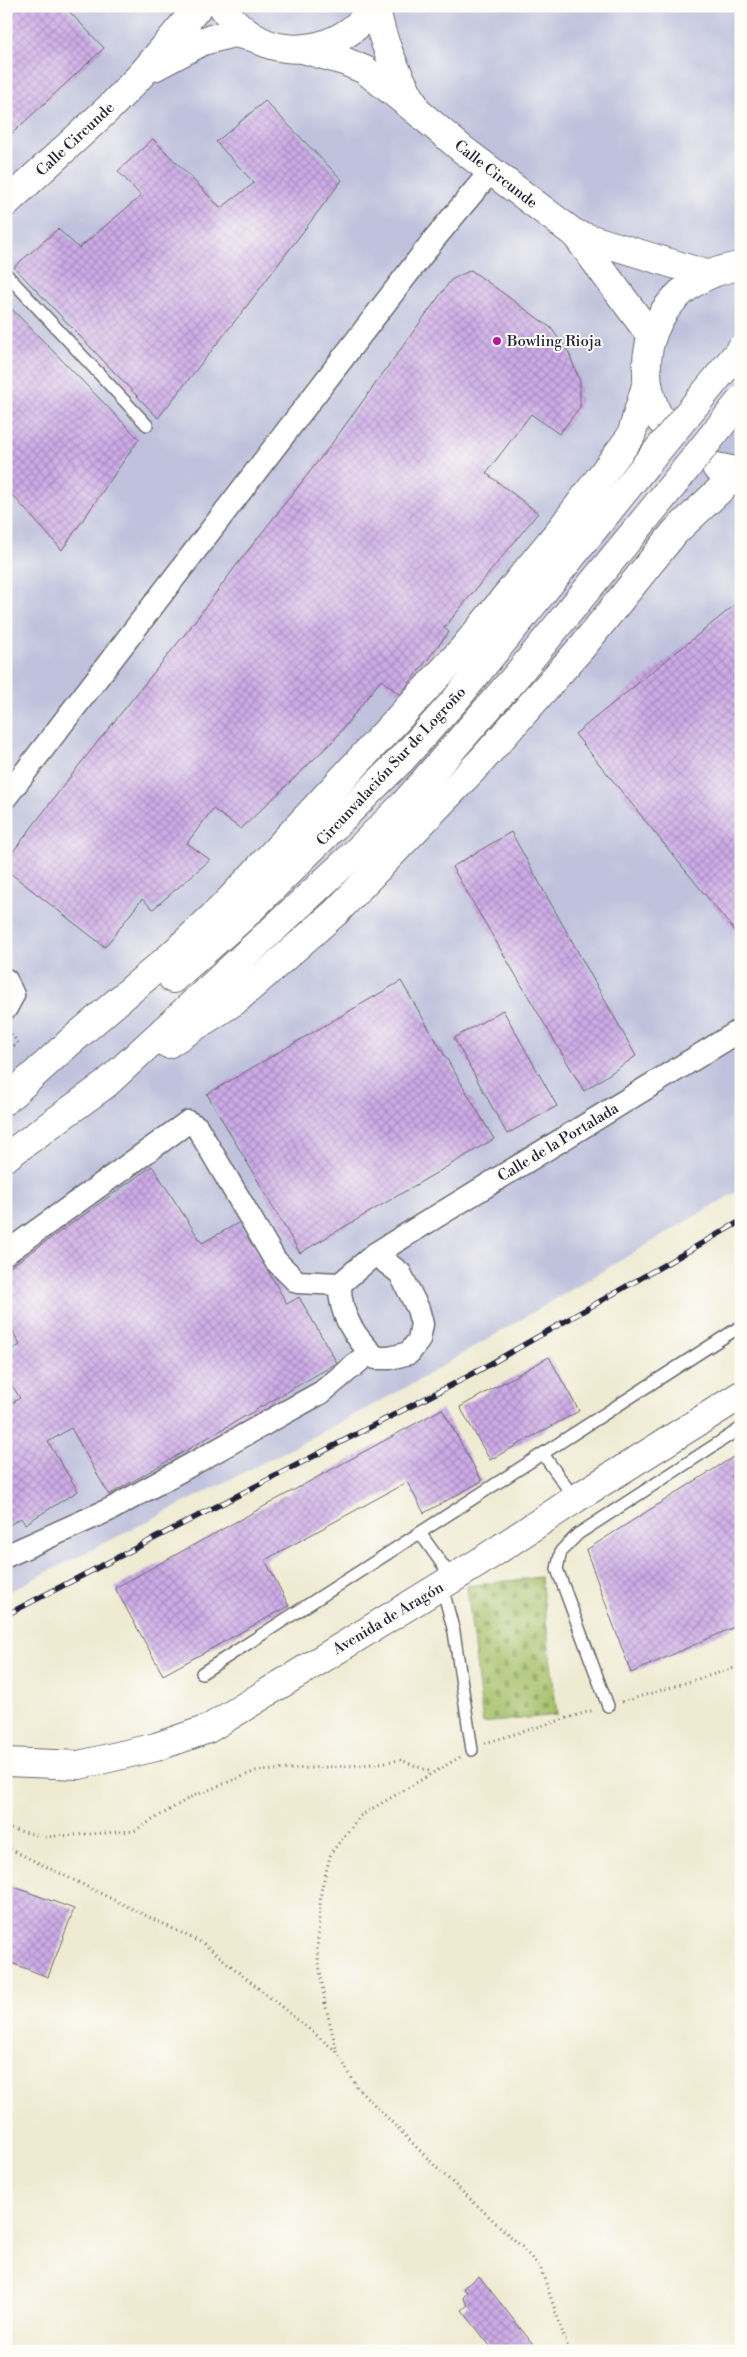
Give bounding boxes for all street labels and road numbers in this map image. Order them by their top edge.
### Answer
street label: Calle Circunde [32,98,118,180]
street label: Calle Circunde [450,136,541,213]
street label: Circunvalación Sur de Logroño [312,683,470,850]
street label: Calle de la Portalada [494,1099,622,1186]
street label: Avenida de Aragón [328,1578,447,1660]

